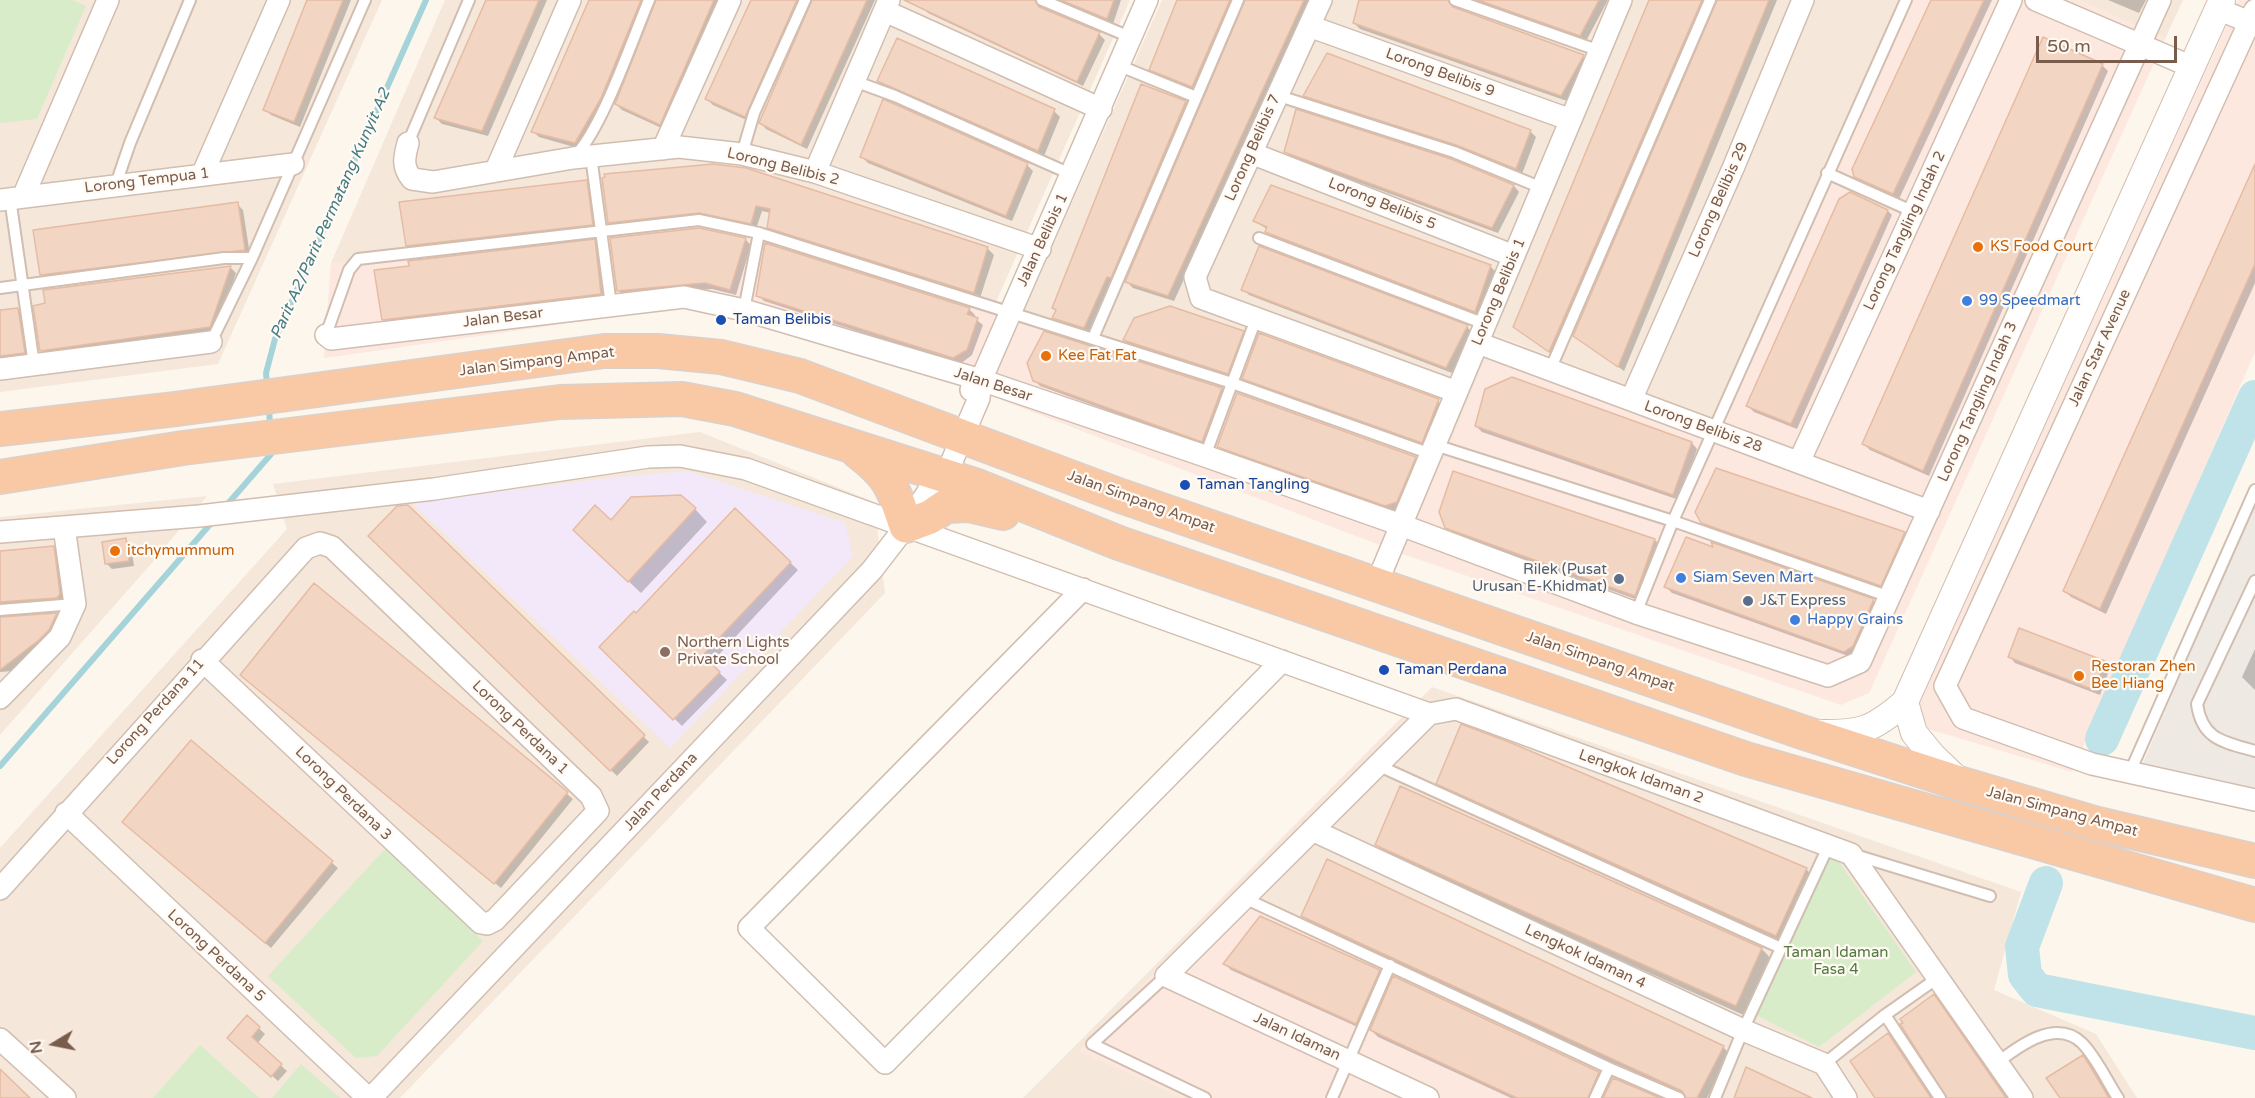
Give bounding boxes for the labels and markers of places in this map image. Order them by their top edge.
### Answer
place label: KS Food Court [1990,238,2093,256]
marker: KS Food Court [1971,240,1985,254]
place label: 99 Speedmart [1979,292,2080,310]
marker: 99 Speedmart [1960,294,1974,308]
place label: Taman Belibis [733,311,831,329]
marker: Taman Belibis [714,313,728,327]
place label: Kee Fat Fat [1058,347,1137,365]
marker: Kee Fat Fat [1039,349,1053,363]
place label: Taman Tangling [1197,476,1310,494]
marker: Taman Tangling [1178,478,1192,492]
place label: itchymummum [127,542,235,560]
marker: itchymummum [108,544,122,558]
place label: Rilek (Pusat Urusan E-Khidmat) [1472,561,1607,596]
place label: Siam Seven Mart [1693,569,1813,587]
marker: Siam Seven Mart [1674,571,1688,585]
marker: Rilek (Pusat Urusan E-Khidmat) [1612,572,1626,586]
place label: J&T Express [1760,592,1846,610]
marker: J&T Express [1741,594,1755,608]
place label: Happy Grains [1807,611,1903,629]
marker: Happy Grains [1788,613,1802,627]
place label: Northern Lights Private School [677,634,790,669]
marker: Northern Lights Private School [658,645,672,659]
place label: Restoran Zhen Bee Hiang [2091,658,2196,693]
place label: Taman Perdana [1396,661,1507,679]
marker: Taman Perdana [1377,663,1391,677]
marker: Restoran Zhen Bee Hiang [2072,669,2086,683]

